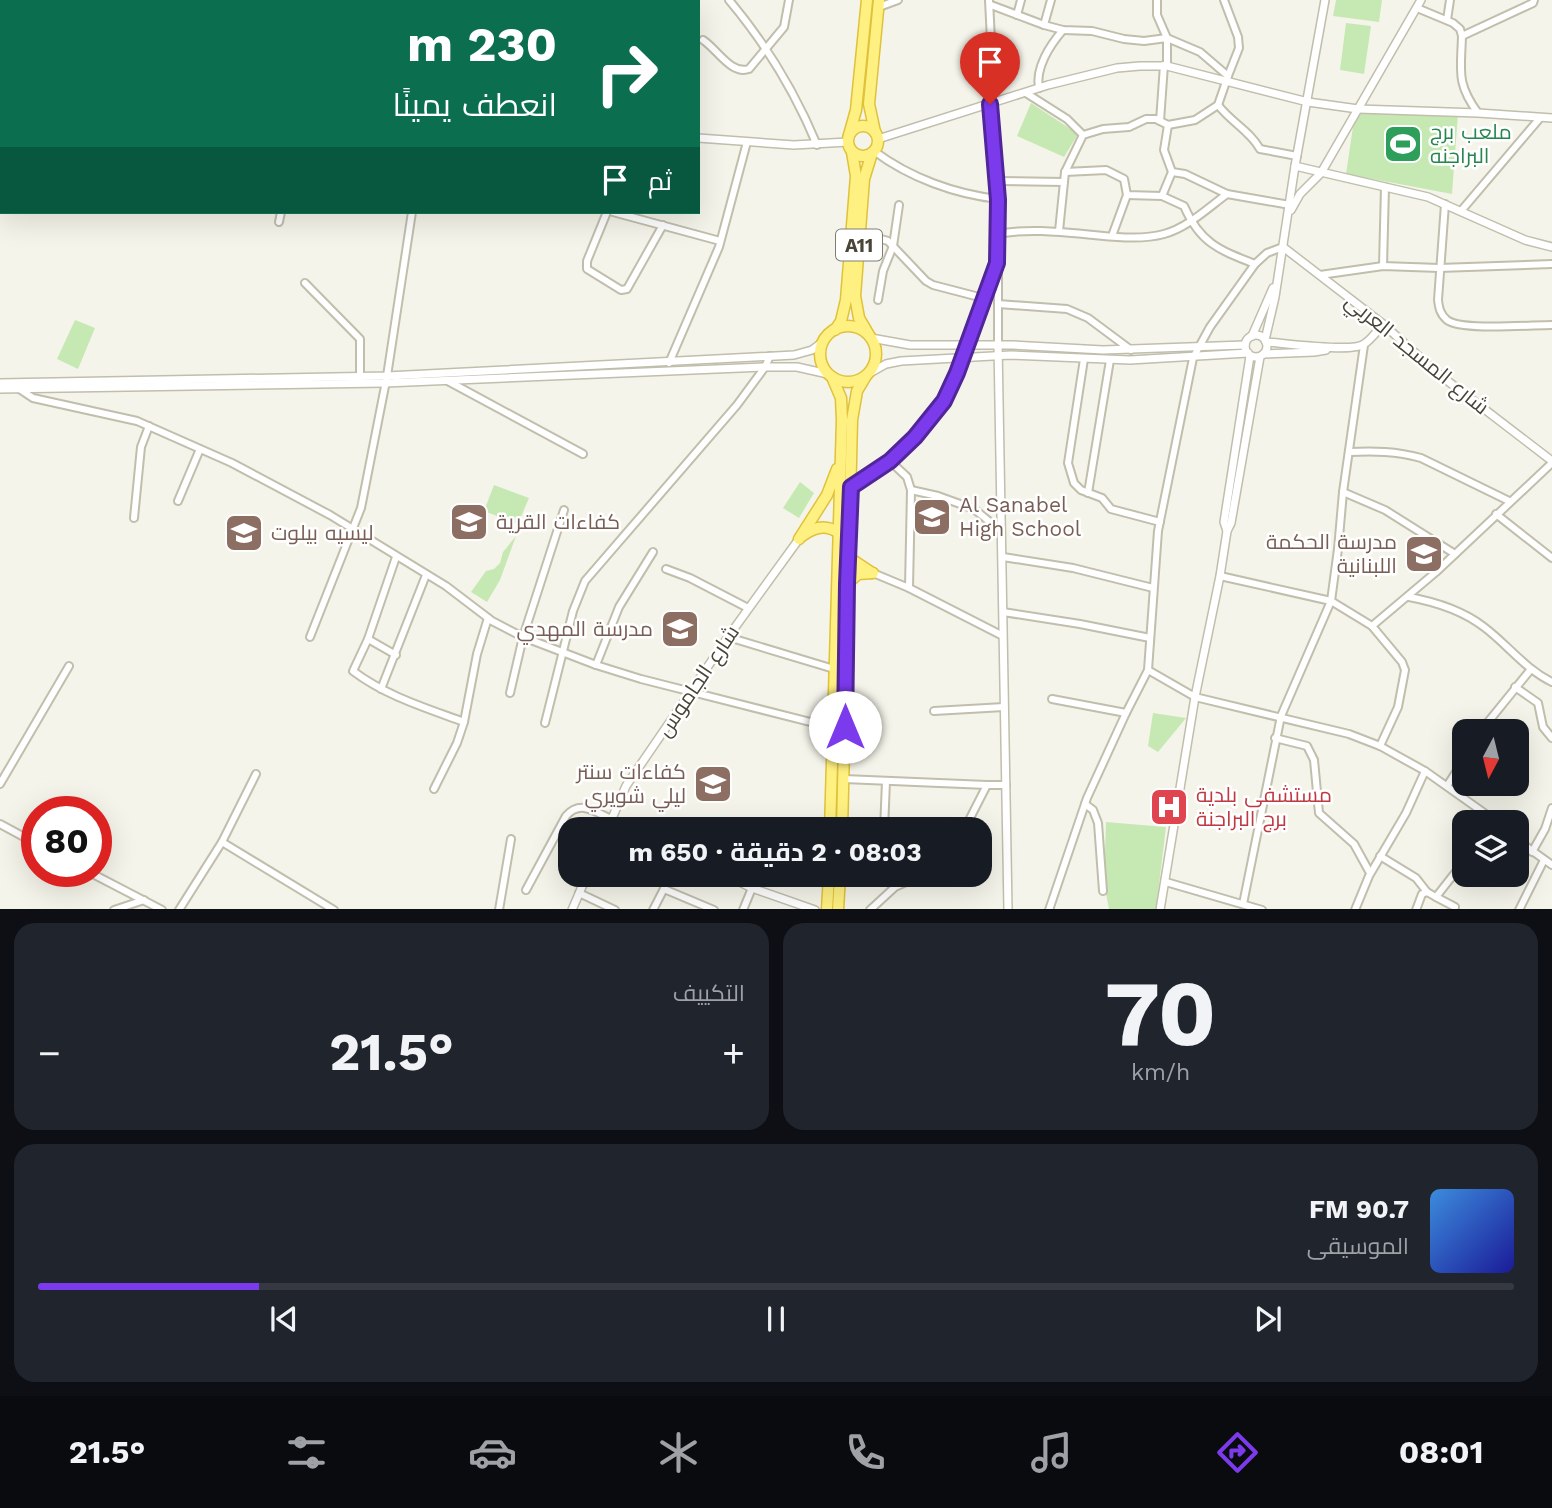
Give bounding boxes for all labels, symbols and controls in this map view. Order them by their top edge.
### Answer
text: 230 m [407,15,557,73]
icon: right [581,28,672,119]
pin [960,32,1020,104]
icon: arrive [971,43,1009,81]
text: انعطف يمينًا [392,86,557,124]
place label: ملعب برج البراجنه [1430,119,1512,168]
sports icon: ملعب برج البراجنه [1382,123,1424,165]
icon: arrive [596,161,634,199]
text: ثم [648,166,672,196]
road number: A11 [836,230,882,260]
street label: شارع المسجد العربي [1338,288,1494,422]
place label: Al Sanabel High School [959,492,1082,541]
school or university icon: Al Sanabel High School [911,496,953,538]
school or university icon: كفاءات القرية [448,501,490,543]
place label: كفاءات القرية [496,509,620,534]
school or university icon: ليسيه بيلوت [223,512,265,554]
place label: ليسيه بيلوت [271,520,373,545]
place label: مدرسة الحكمة اللبنانية [1266,529,1397,578]
school or university icon: مدرسة الحكمة اللبنانية [1403,533,1445,575]
school or university icon: مدرسة المهدي [659,608,701,650]
place label: مدرسة المهدي [517,616,653,645]
street label: شارع الجاموس [651,620,746,742]
position arrow [808,690,882,764]
north arrow [1452,719,1530,796]
map controls [1452,719,1529,887]
place label: كفاءات سنتر ليلي شويري [575,759,686,812]
school or university icon: كفاءات سنتر ليلي شويري [692,763,734,805]
place label: مستشفی بلدیة برج البراجنة [1196,782,1332,833]
hospital icon: مستشفی بلدیة برج البراجنة [1148,786,1190,828]
speed limit sign: 80 [21,796,112,887]
button: layers [1452,810,1529,887]
text: 08:03 · 2 دقيقة · 650 m [628,837,922,867]
text: 70 [1105,960,1216,1067]
text: التكييف [673,980,745,1007]
text: 21.5° [329,1022,454,1083]
text: − [38,1031,61,1075]
text: + [722,1031,745,1075]
text: km/h [1131,1059,1190,1086]
text: 90.7 FM [1309,1194,1409,1224]
text: الموسيقى [1307,1233,1409,1260]
icon: previous [265,1300,303,1338]
icon: pause [757,1300,795,1338]
icon: next [1249,1300,1287,1338]
icon: filters [282,1428,331,1477]
icon: car [468,1428,517,1477]
icon: climate [654,1428,703,1477]
icon: phone [841,1428,890,1477]
icon: music [1027,1428,1076,1477]
icon: directions [1213,1428,1262,1477]
text: 21.5° [69,1433,145,1471]
text: 08:01 [1399,1433,1483,1471]

